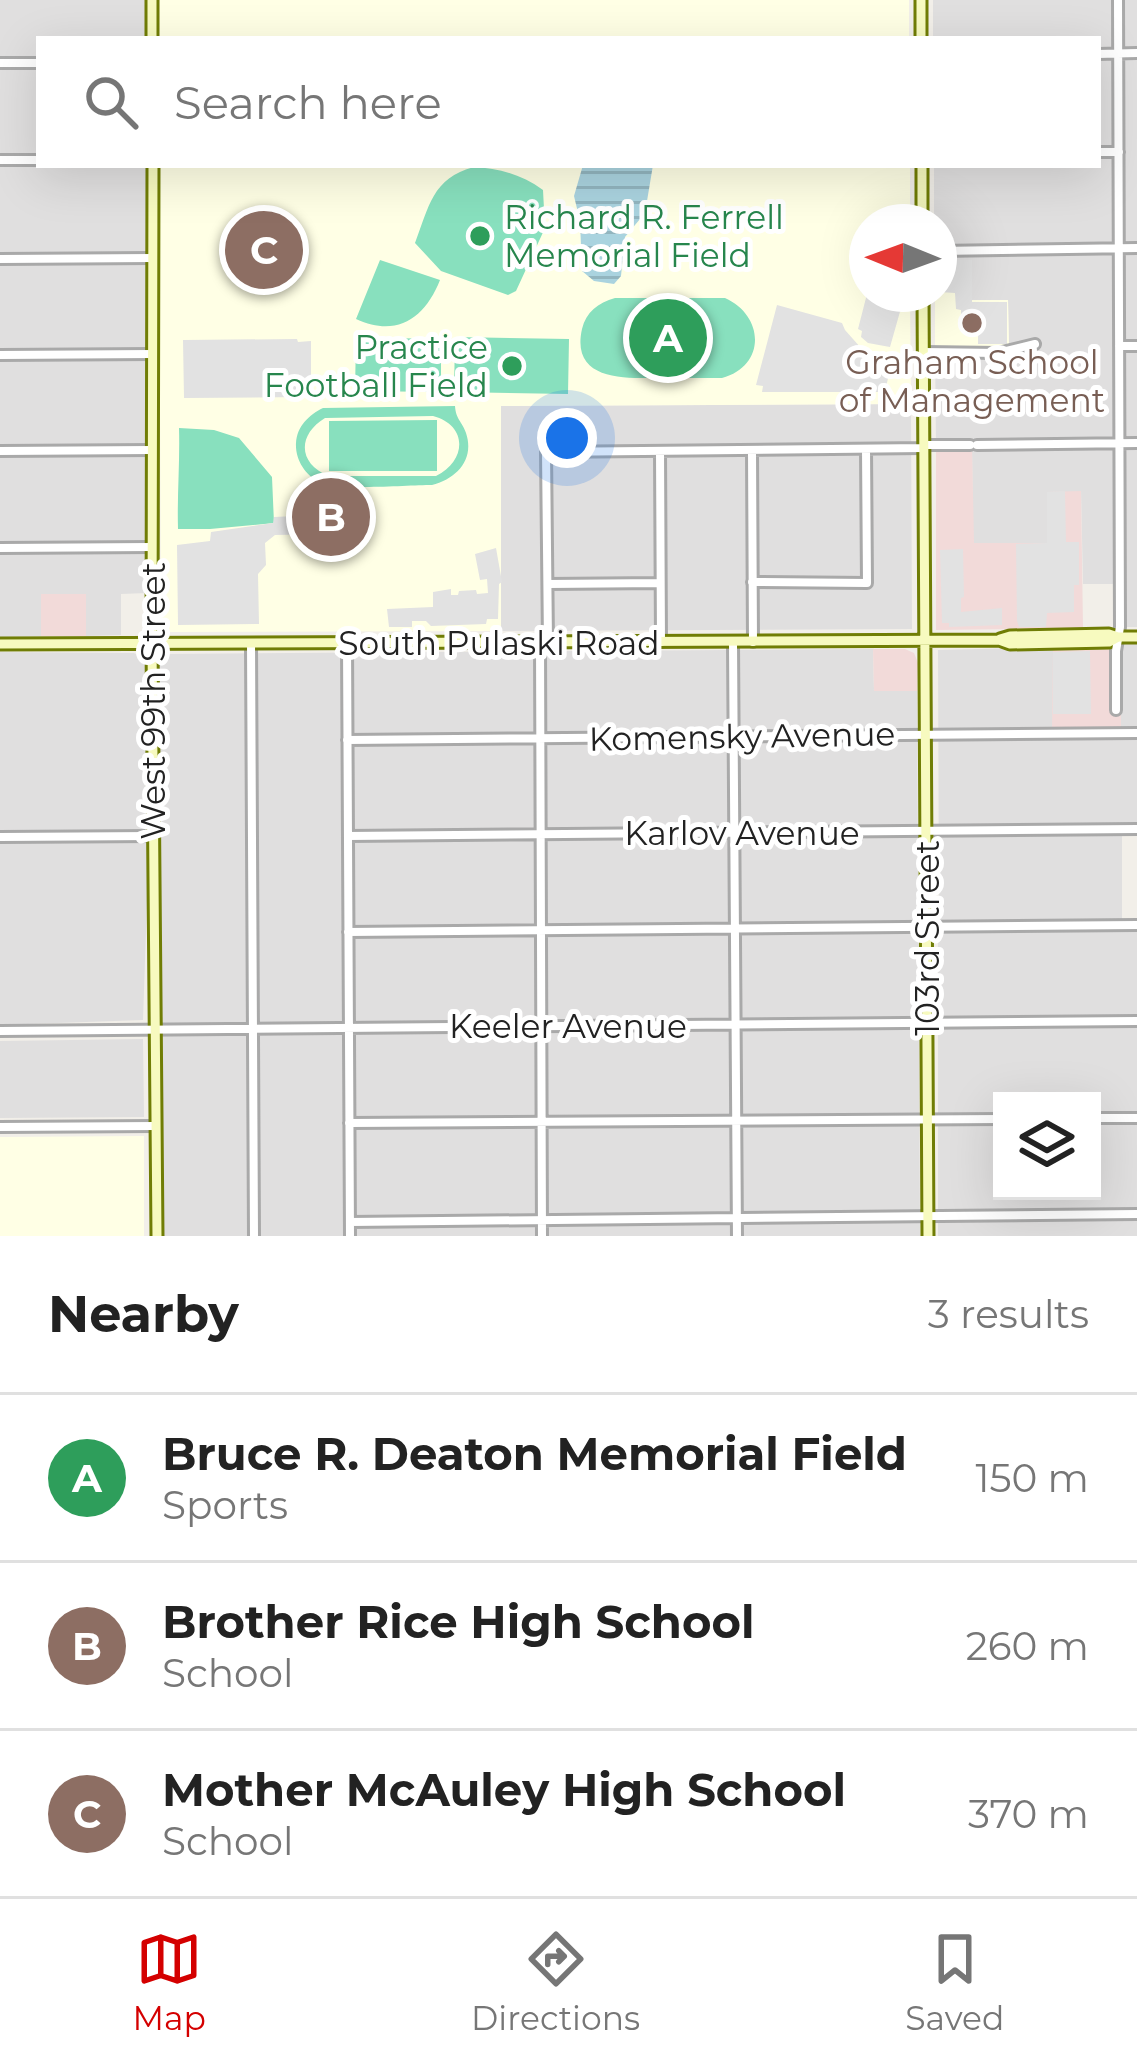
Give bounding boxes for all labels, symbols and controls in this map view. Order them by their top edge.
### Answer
search box [36,36,1101,168]
icon: search [78,69,144,135]
text: Search here [174,75,442,130]
place label: Richard R. Ferrell Memorial Field [504,197,784,275]
north arrow [849,204,957,312]
pin: C [225,205,303,295]
marker: Richard R. Ferrell Memorial Field [467,223,493,249]
pin: A [629,293,707,383]
marker: Graham School of Management [959,310,985,336]
place label: Practice Football Field [264,327,488,405]
place label: Graham School of Management [839,342,1105,420]
marker: Practice Football Field [499,353,525,379]
your location [537,408,597,468]
pin: B [292,472,370,562]
street label: West 99th Street [133,562,173,840]
street label: South Pulaski Road [338,623,660,663]
street label: Komensky Avenue [588,713,896,759]
street label: Karlov Avenue [624,813,860,853]
street label: 103rd Street [907,840,947,1036]
street label: Keeler Avenue [449,1006,687,1046]
map controls [993,1092,1101,1200]
button: layers [993,1092,1101,1200]
text: Nearby [48,1283,239,1345]
text: 3 results [928,1290,1089,1338]
text: Bruce R. Deaton Memorial Field [162,1426,907,1481]
text: A [72,1454,102,1502]
text: 150 m [975,1454,1089,1502]
text: Sports [162,1481,288,1529]
text: Brother Rice High School [162,1594,754,1649]
text: B [72,1622,102,1670]
text: 260 m [966,1622,1089,1670]
text: School [162,1649,293,1697]
text: Mother McAuley High School [162,1762,846,1817]
text: C [73,1790,101,1838]
text: 370 m [968,1790,1089,1838]
text: School [162,1817,293,1865]
tab: Map [133,1926,206,2038]
tab: Directions [471,1926,640,2038]
tab: Saved [905,1926,1004,2038]

